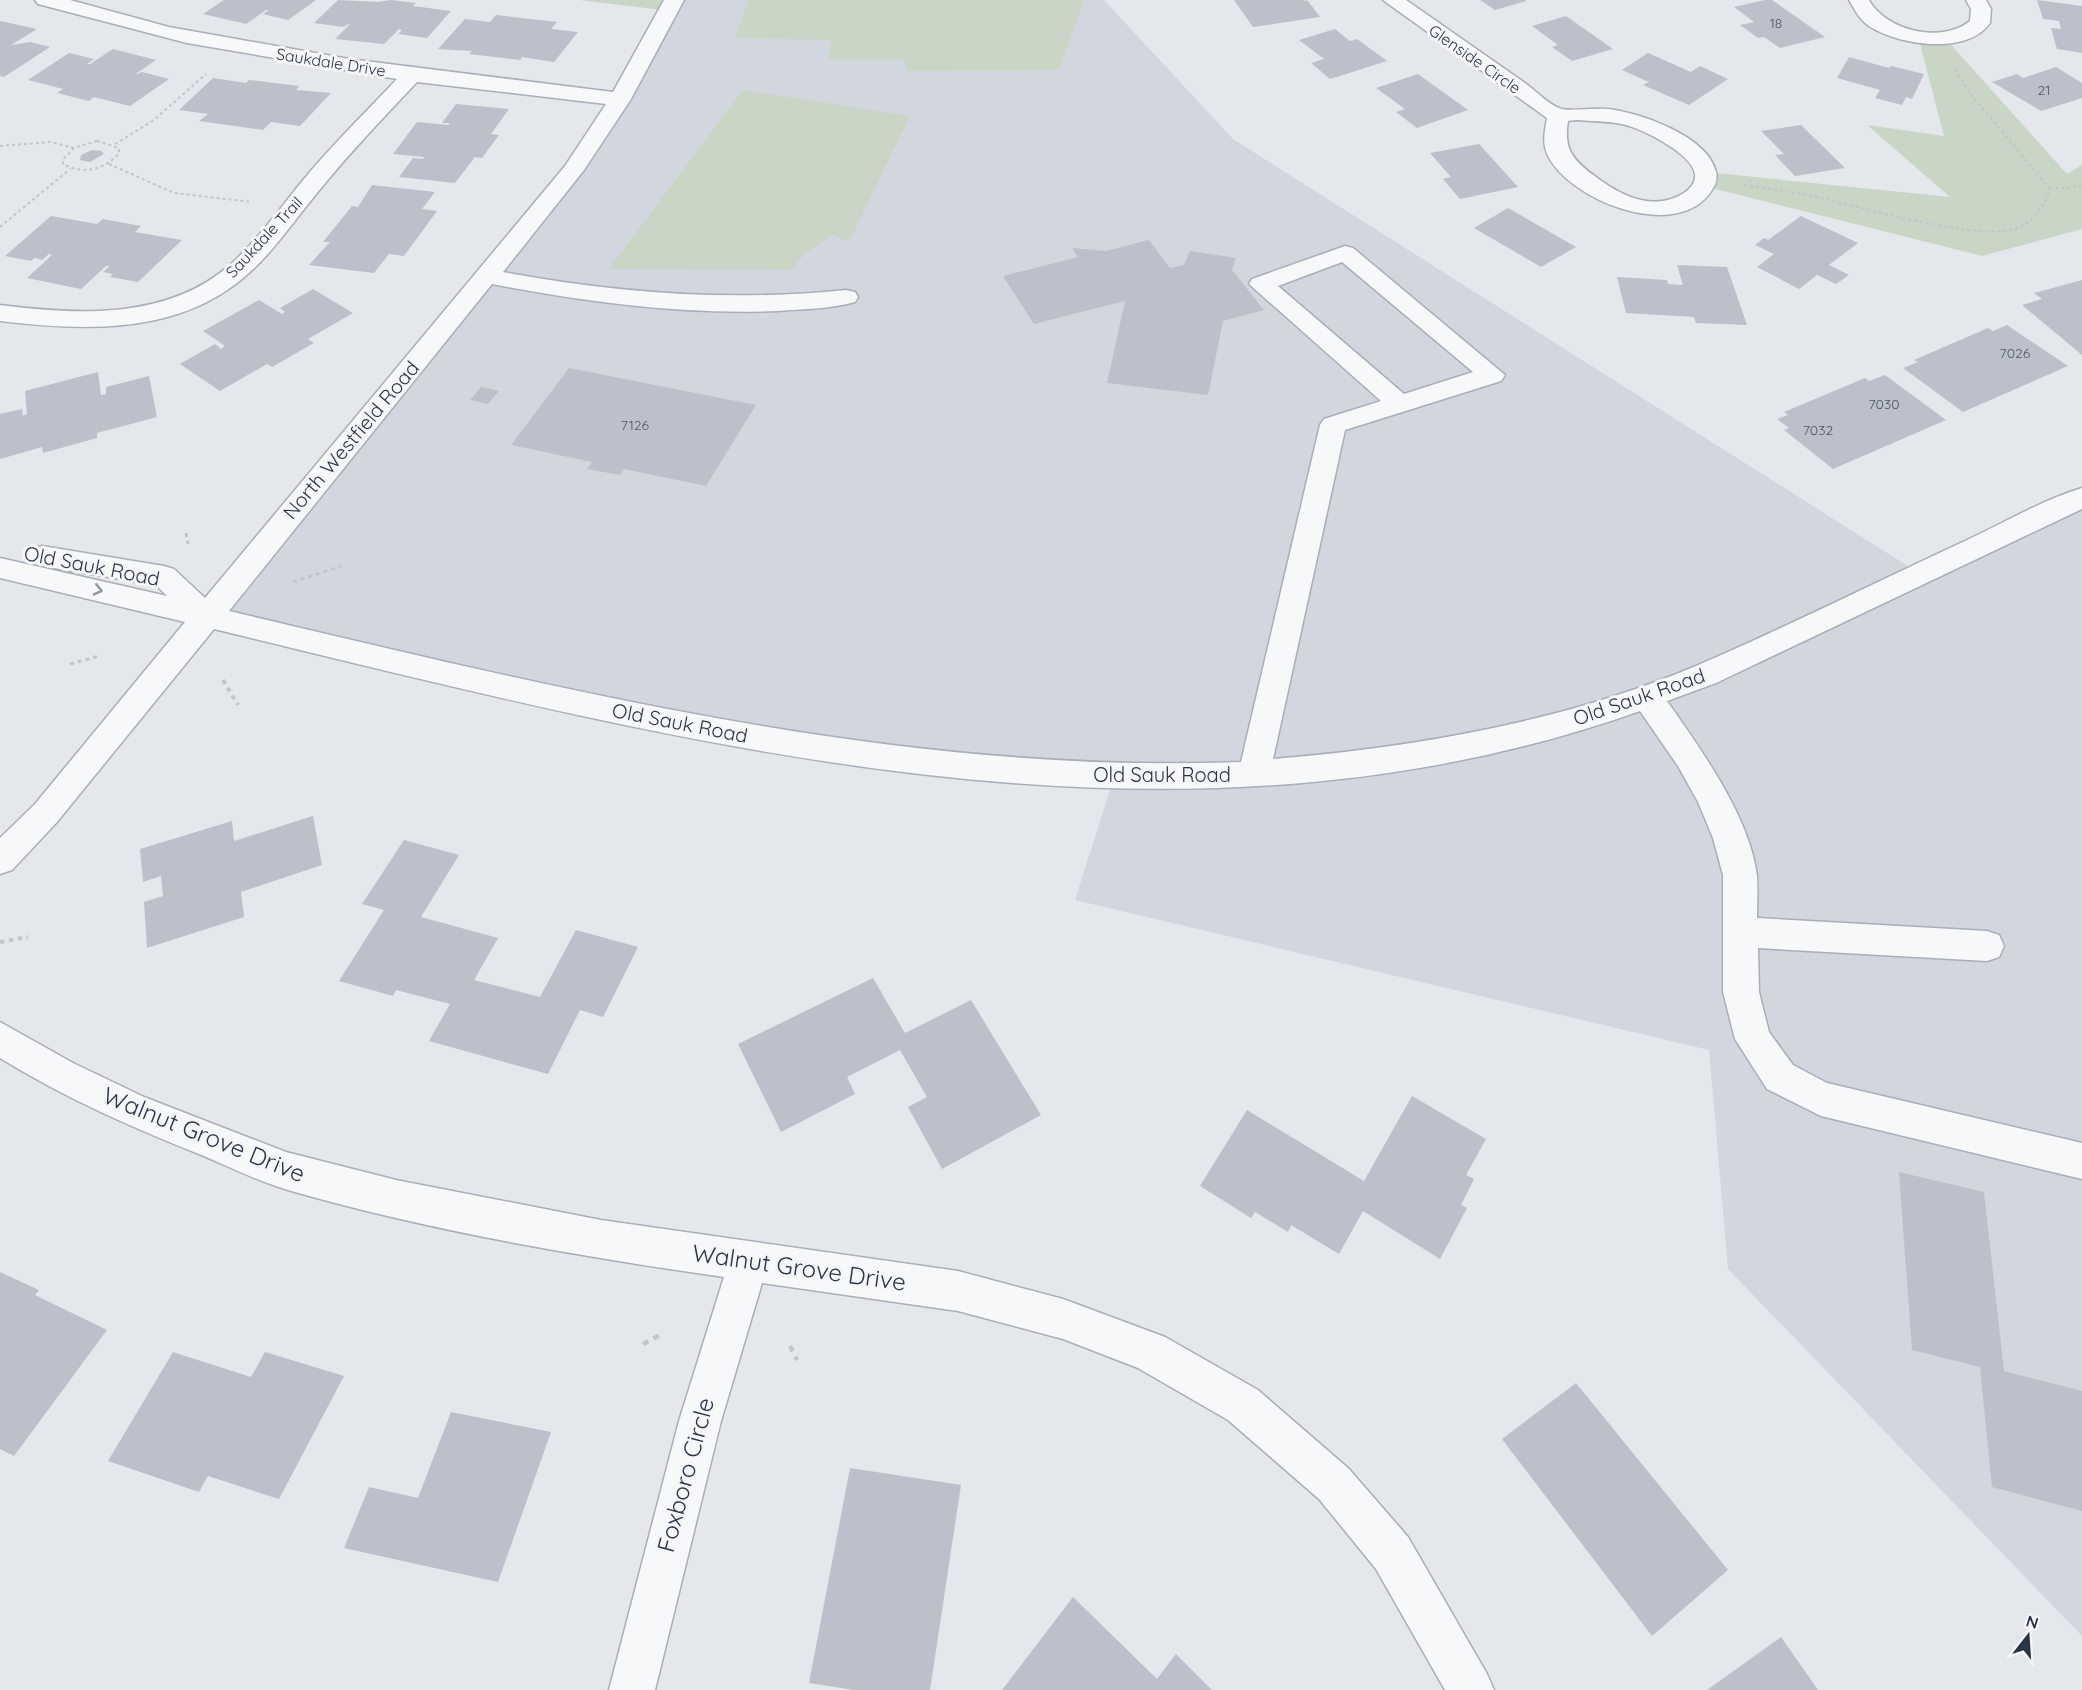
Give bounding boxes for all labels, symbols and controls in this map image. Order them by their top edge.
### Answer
house number: 18 [1770,14,1782,32]
street label: Glenside Circle [1425,20,1525,98]
street label: Saukdale Drive [275,43,387,81]
house number: 21 [2038,81,2050,99]
street label: Saukdale Trail [221,192,307,282]
house number: 7026 [2000,344,2031,362]
street label: North Westfield Road [277,356,424,524]
house number: 7030 [1868,395,1900,413]
house number: 7126 [621,416,650,434]
house number: 7032 [1803,421,1834,439]
street label: Old Sauk Road [22,540,162,591]
one-way arrow [93,583,103,596]
street label: Old Sauk Road [1570,662,1708,731]
street label: Old Sauk Road [610,697,750,748]
street label: Old Sauk Road [1093,762,1231,787]
street label: Walnut Grove Drive [99,1080,310,1188]
street label: Walnut Grove Drive [690,1237,908,1297]
street label: Foxboro Circle [650,1394,720,1555]
north arrow [1998,1606,2058,1666]
text: N [2024,1610,2041,1633]

